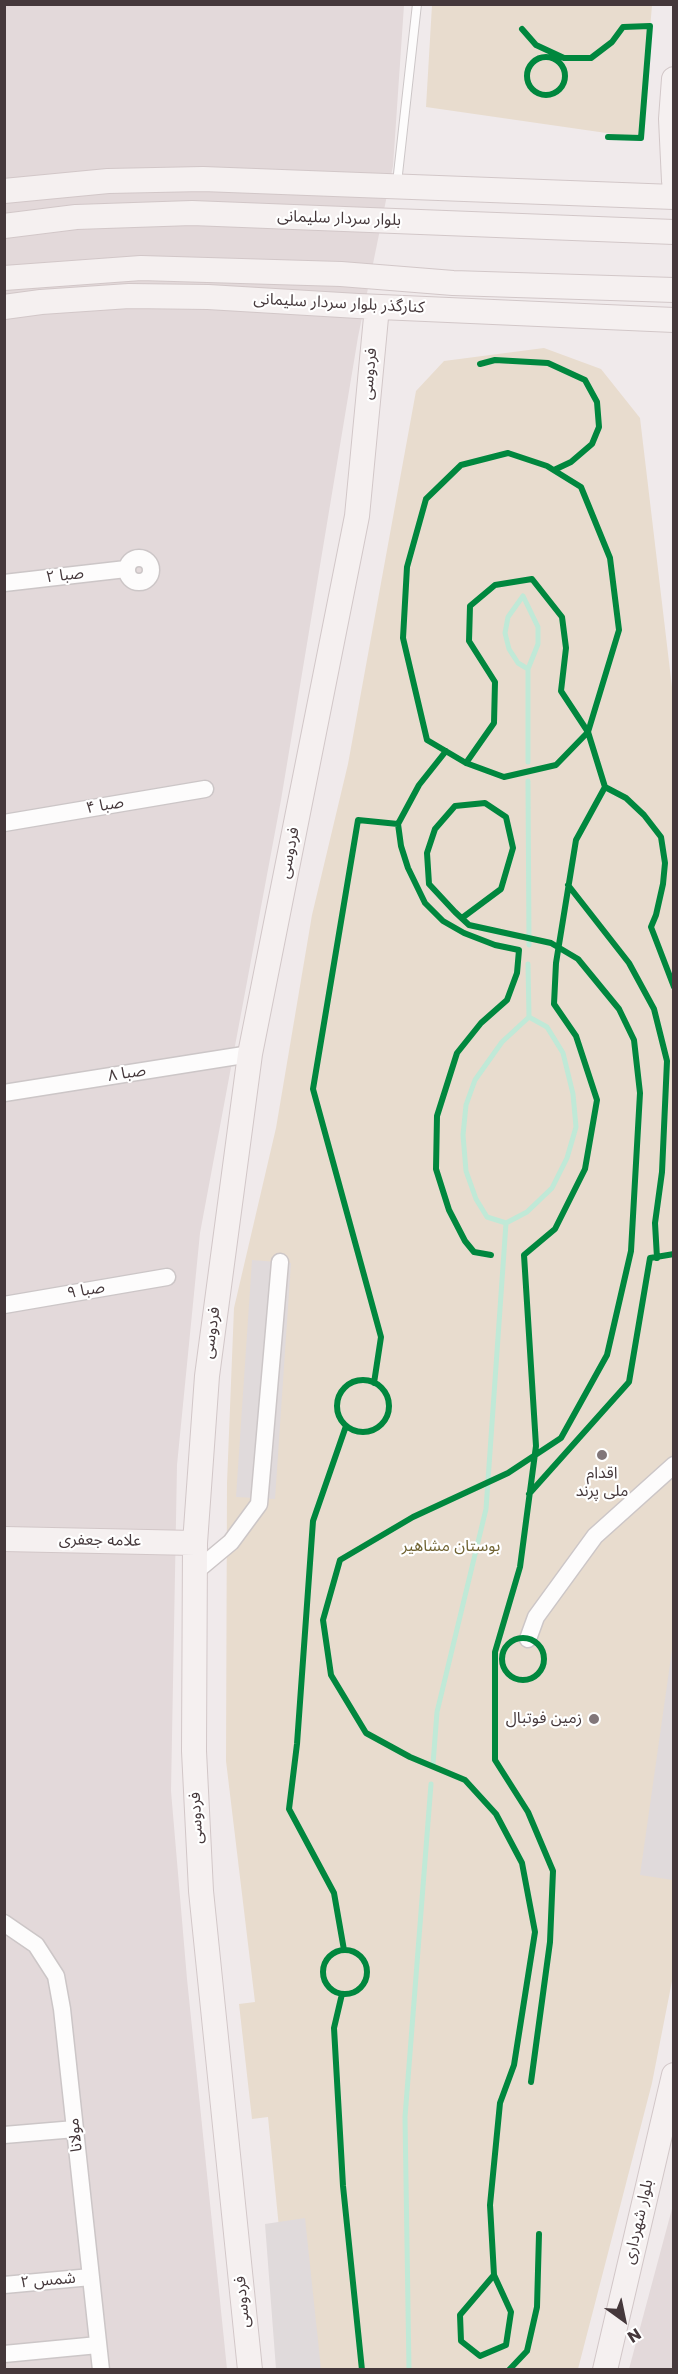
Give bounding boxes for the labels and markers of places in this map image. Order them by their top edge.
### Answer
marker: اقدام ملی پرند [595,1448,609,1462]
place label: اقدام ملی پرند [576,1464,628,1502]
place label: زمین فوتبال [506,1709,582,1729]
marker: زمین فوتبال [587,1712,601,1726]

